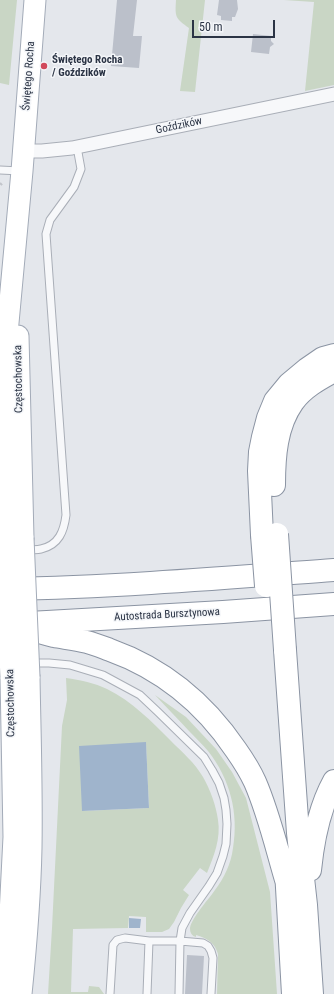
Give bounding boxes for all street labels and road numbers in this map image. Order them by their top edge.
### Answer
street label: Świętego Rocha [20,41,38,111]
street label: Goździków [155,115,203,137]
street label: Częstochowska [12,345,26,413]
street label: Autostrada Bursztynowa [114,606,220,624]
street label: Częstochowska [4,669,18,737]

